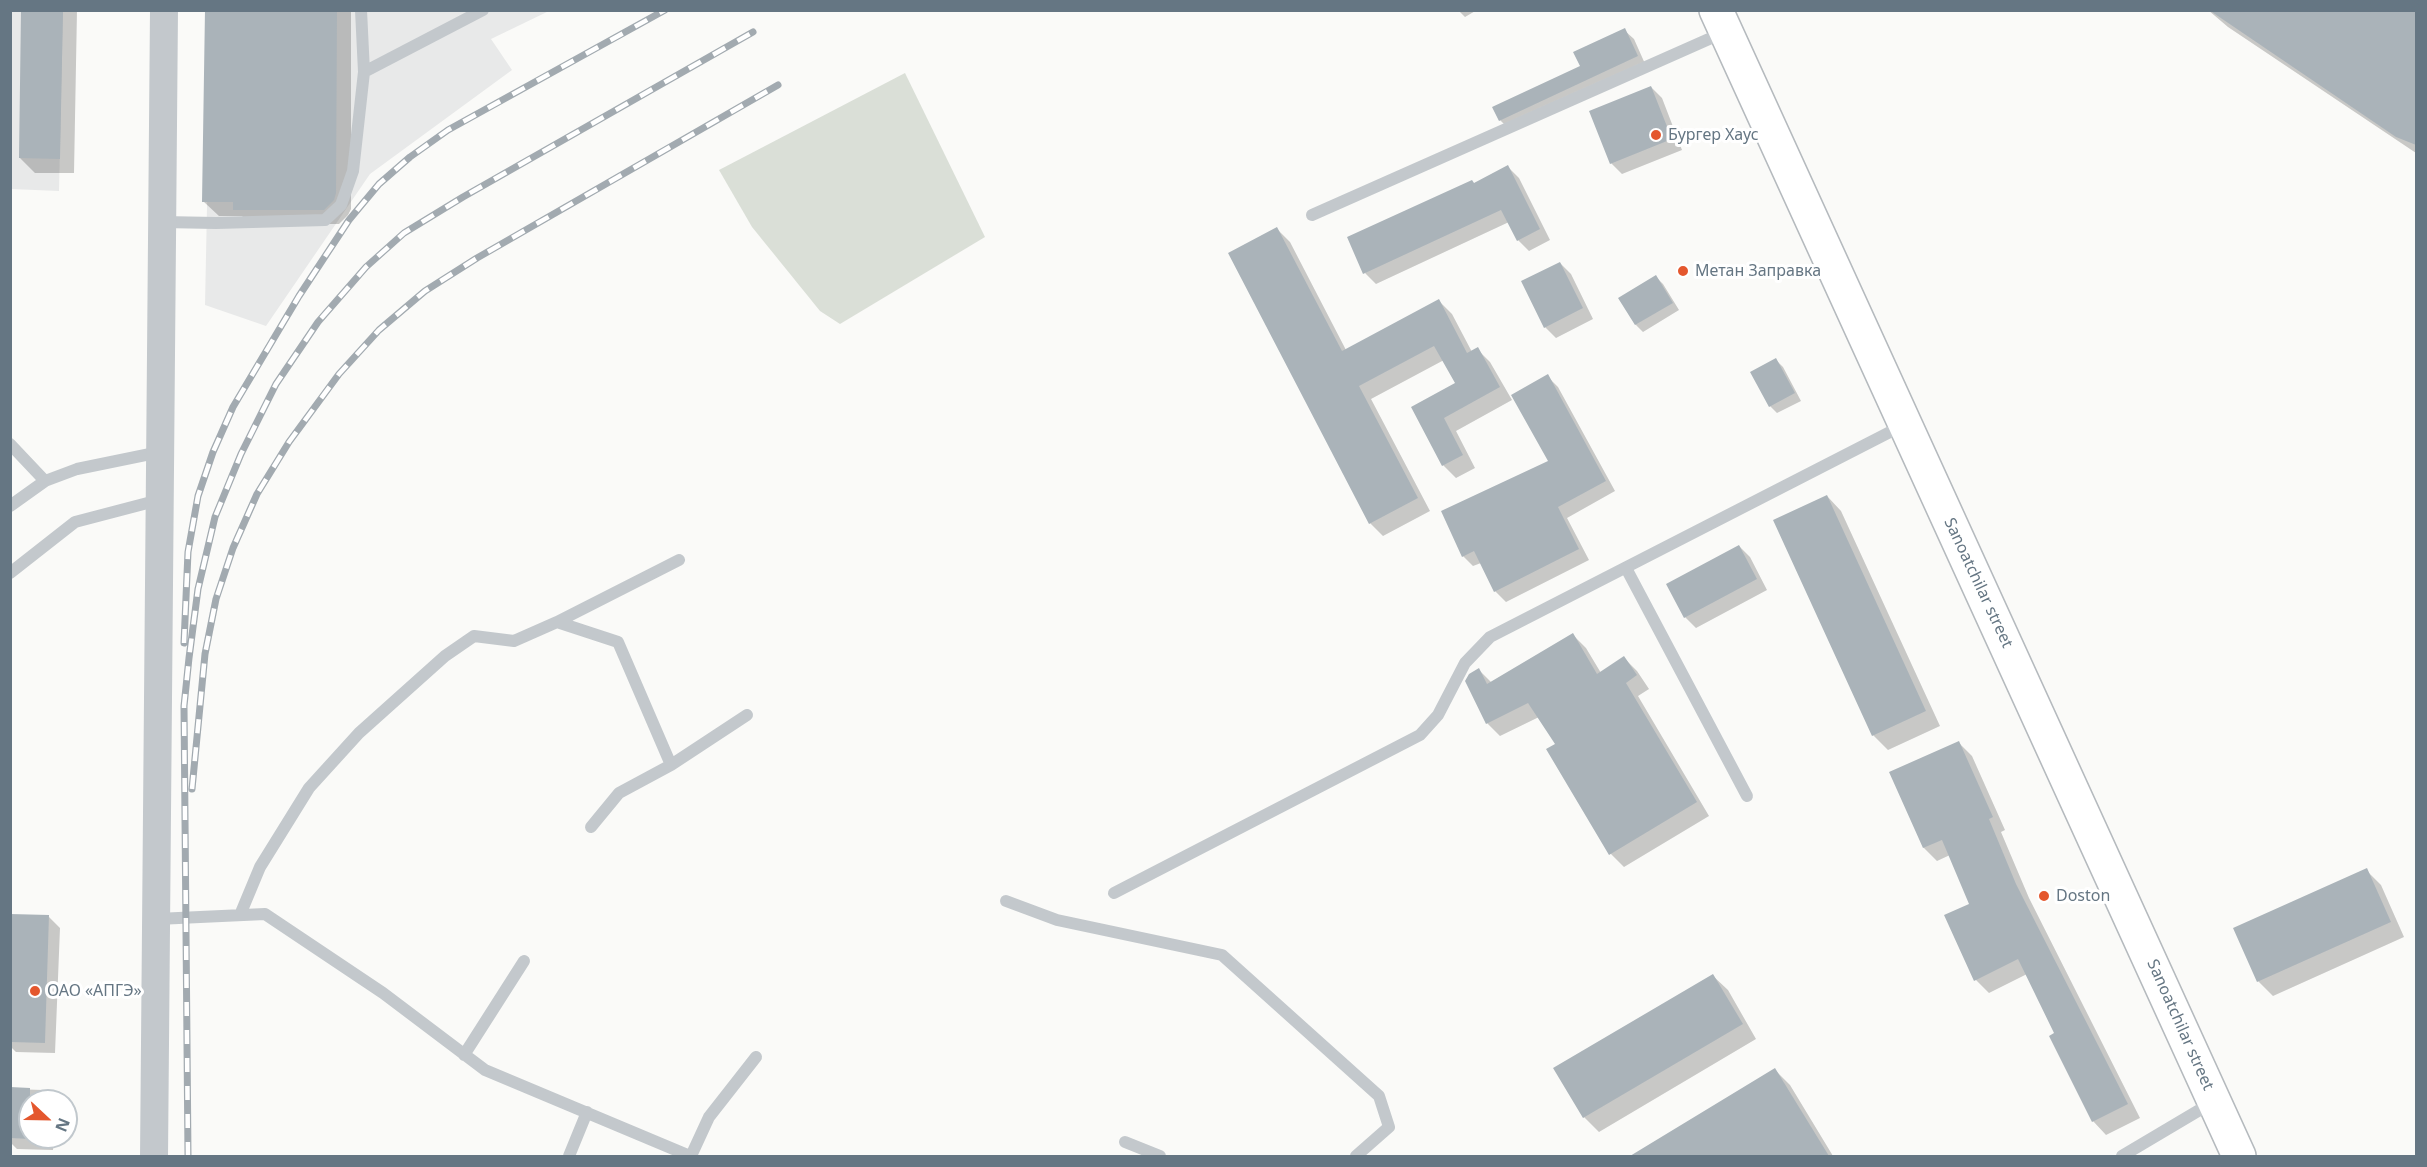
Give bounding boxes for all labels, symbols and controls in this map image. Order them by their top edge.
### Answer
place label: Бургер Хаус [1668,125,1759,145]
marker: Бургер Хаус [1649,128,1663,142]
place label: Метан Заправка [1695,261,1821,281]
marker: Метан Заправка [1676,264,1690,278]
street label: Sanoatchilar street [1939,515,2017,651]
place label: Doston [2056,886,2110,906]
marker: Doston [2037,889,2051,903]
street label: Sanoatchilar street [2143,957,2217,1093]
place label: ОАО «АПГЭ» [47,981,142,1001]
marker: ОАО «АПГЭ» [28,984,42,998]
north arrow [18,1089,78,1149]
text: N [50,1115,75,1135]

